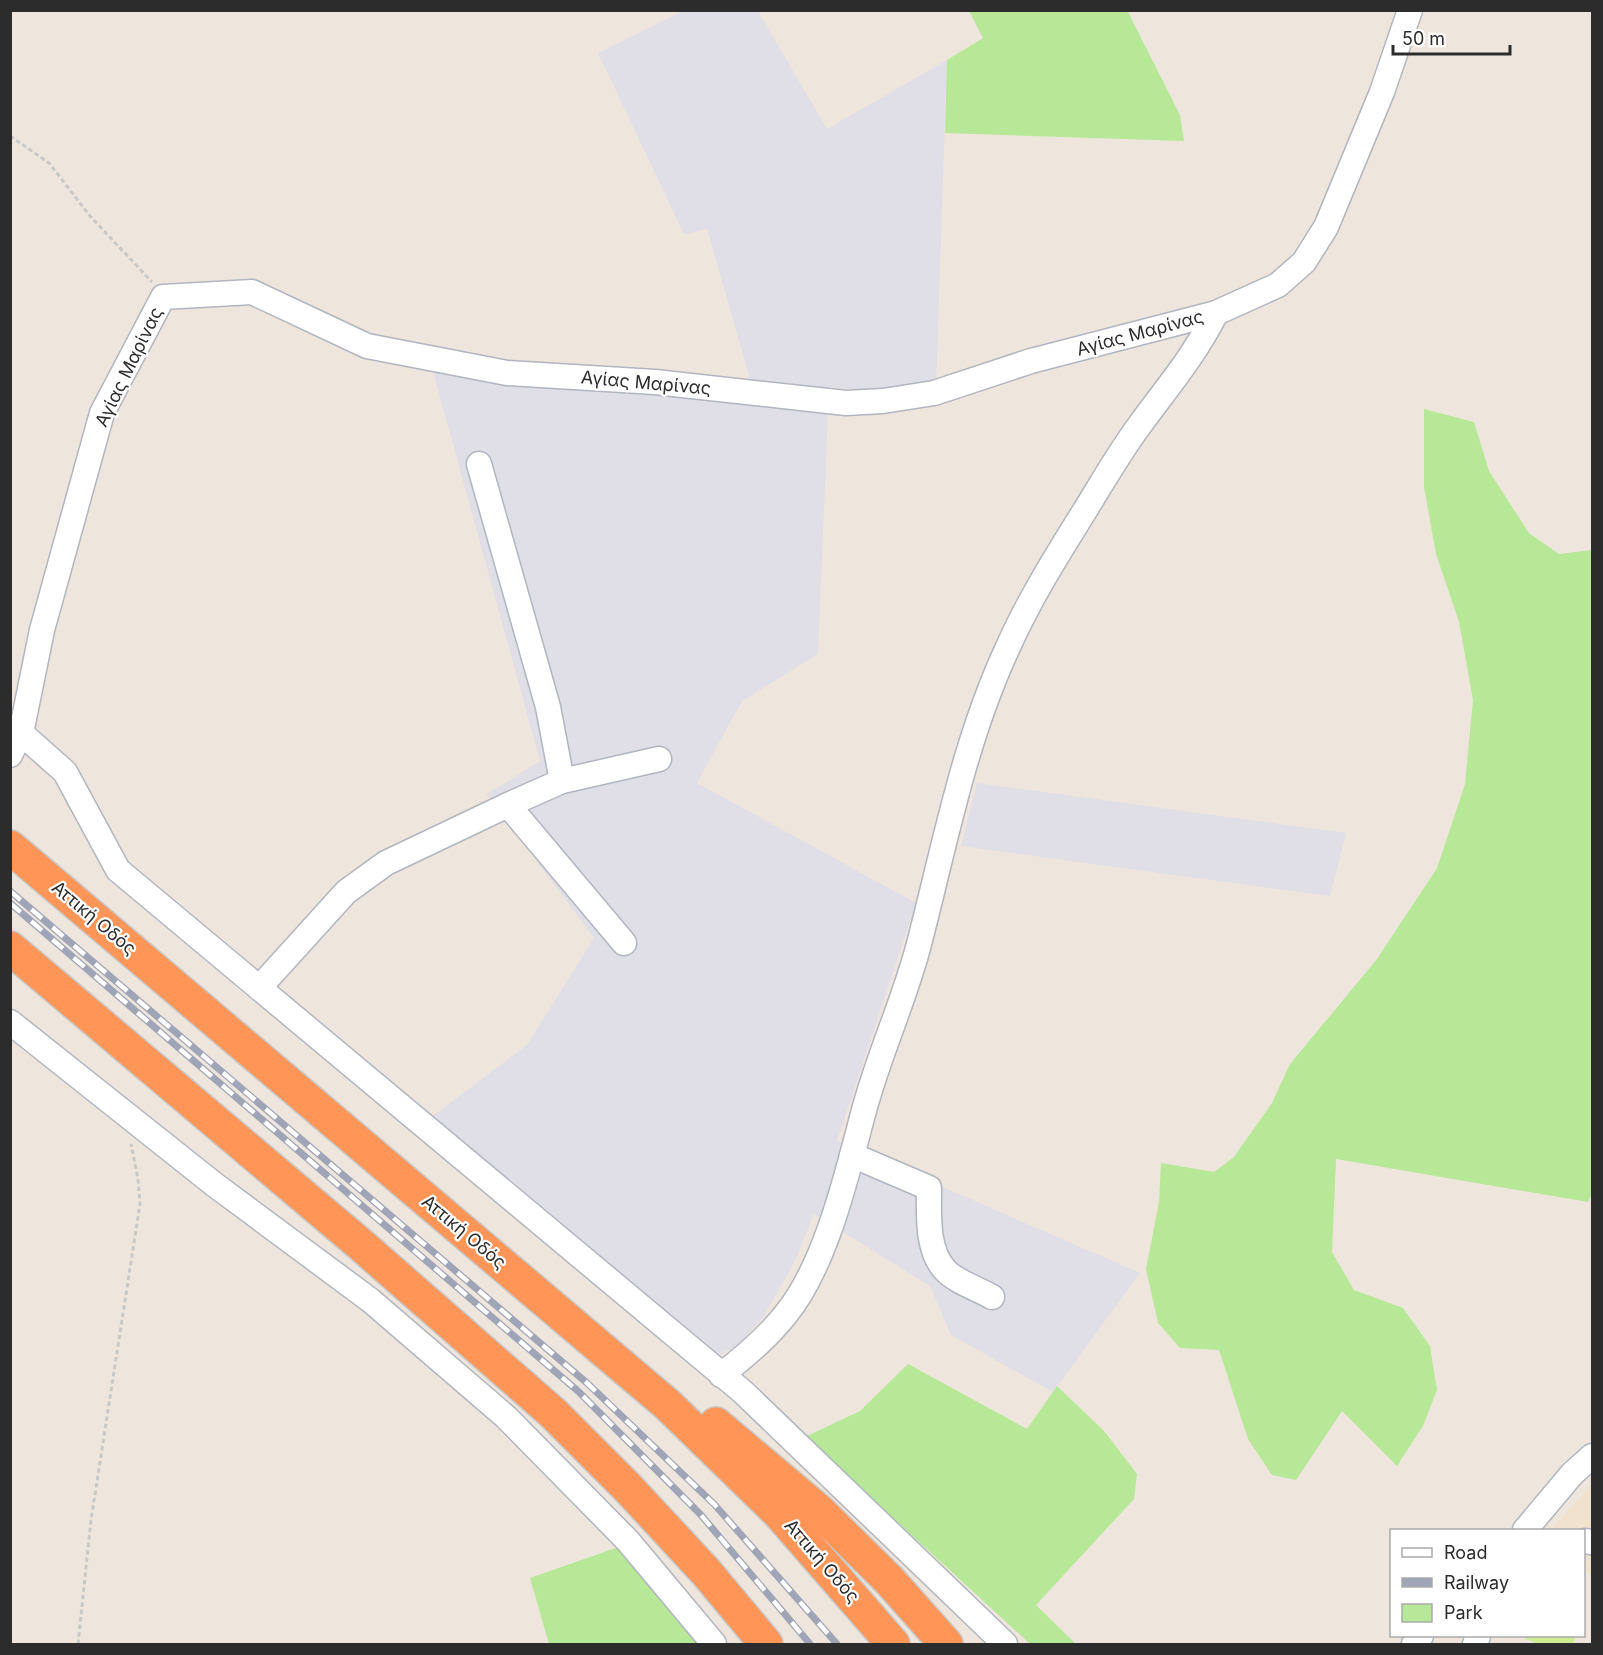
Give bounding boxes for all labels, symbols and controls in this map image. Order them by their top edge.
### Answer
scale bar [1393,18,1510,56]
text: 50 m [1402,28,1445,49]
street label: Αγίας Μαρίνας [91,304,167,430]
street label: Αγίας Μαρίνας [1074,305,1206,360]
street label: Αγίας Μαρίνας [580,366,712,399]
street label: Αττική Οδός [48,876,141,959]
street label: Αττική Οδός [418,1190,511,1273]
street label: Αττική Οδός [781,1515,864,1606]
legend [1390,1529,1585,1637]
text: Road [1444,1542,1487,1563]
text: Railway [1444,1572,1509,1593]
text: Park [1444,1602,1483,1623]

